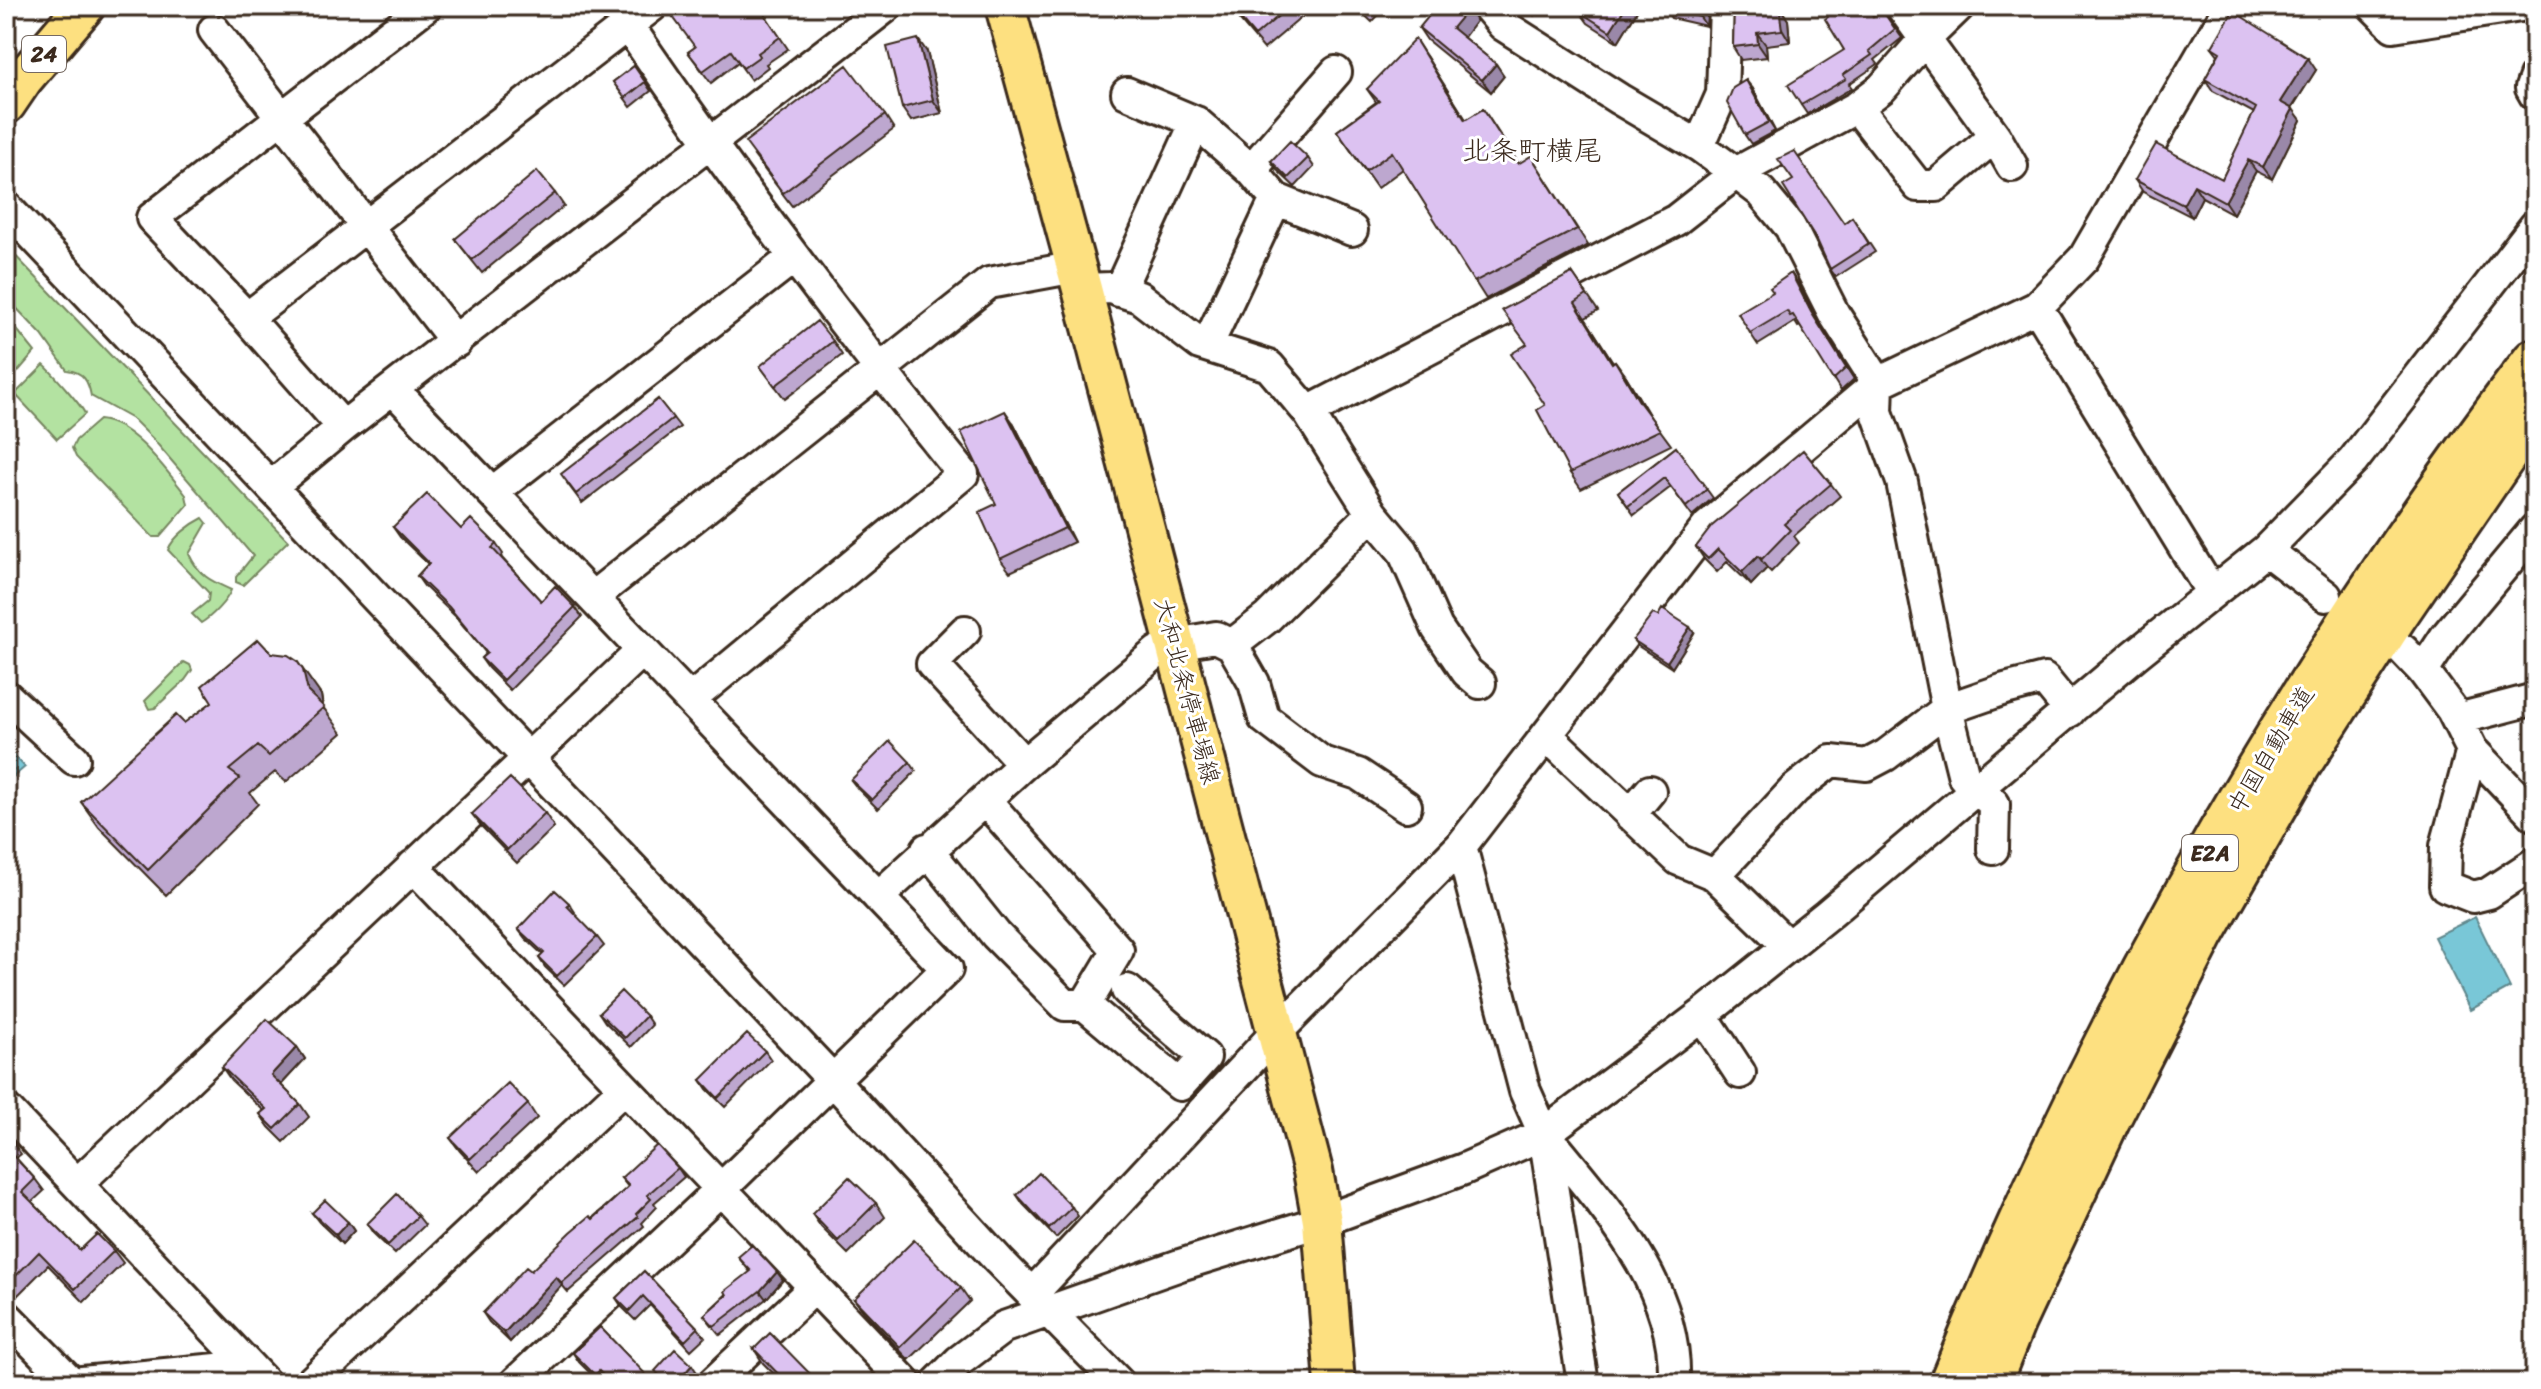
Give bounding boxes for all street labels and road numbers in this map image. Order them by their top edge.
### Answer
road number: 24 [22,36,66,72]
street label: 大和北条停車場線 [1142,593,1232,789]
street label: 中国自動車道 [2216,677,2326,823]
road number: E2A [2182,835,2238,871]

